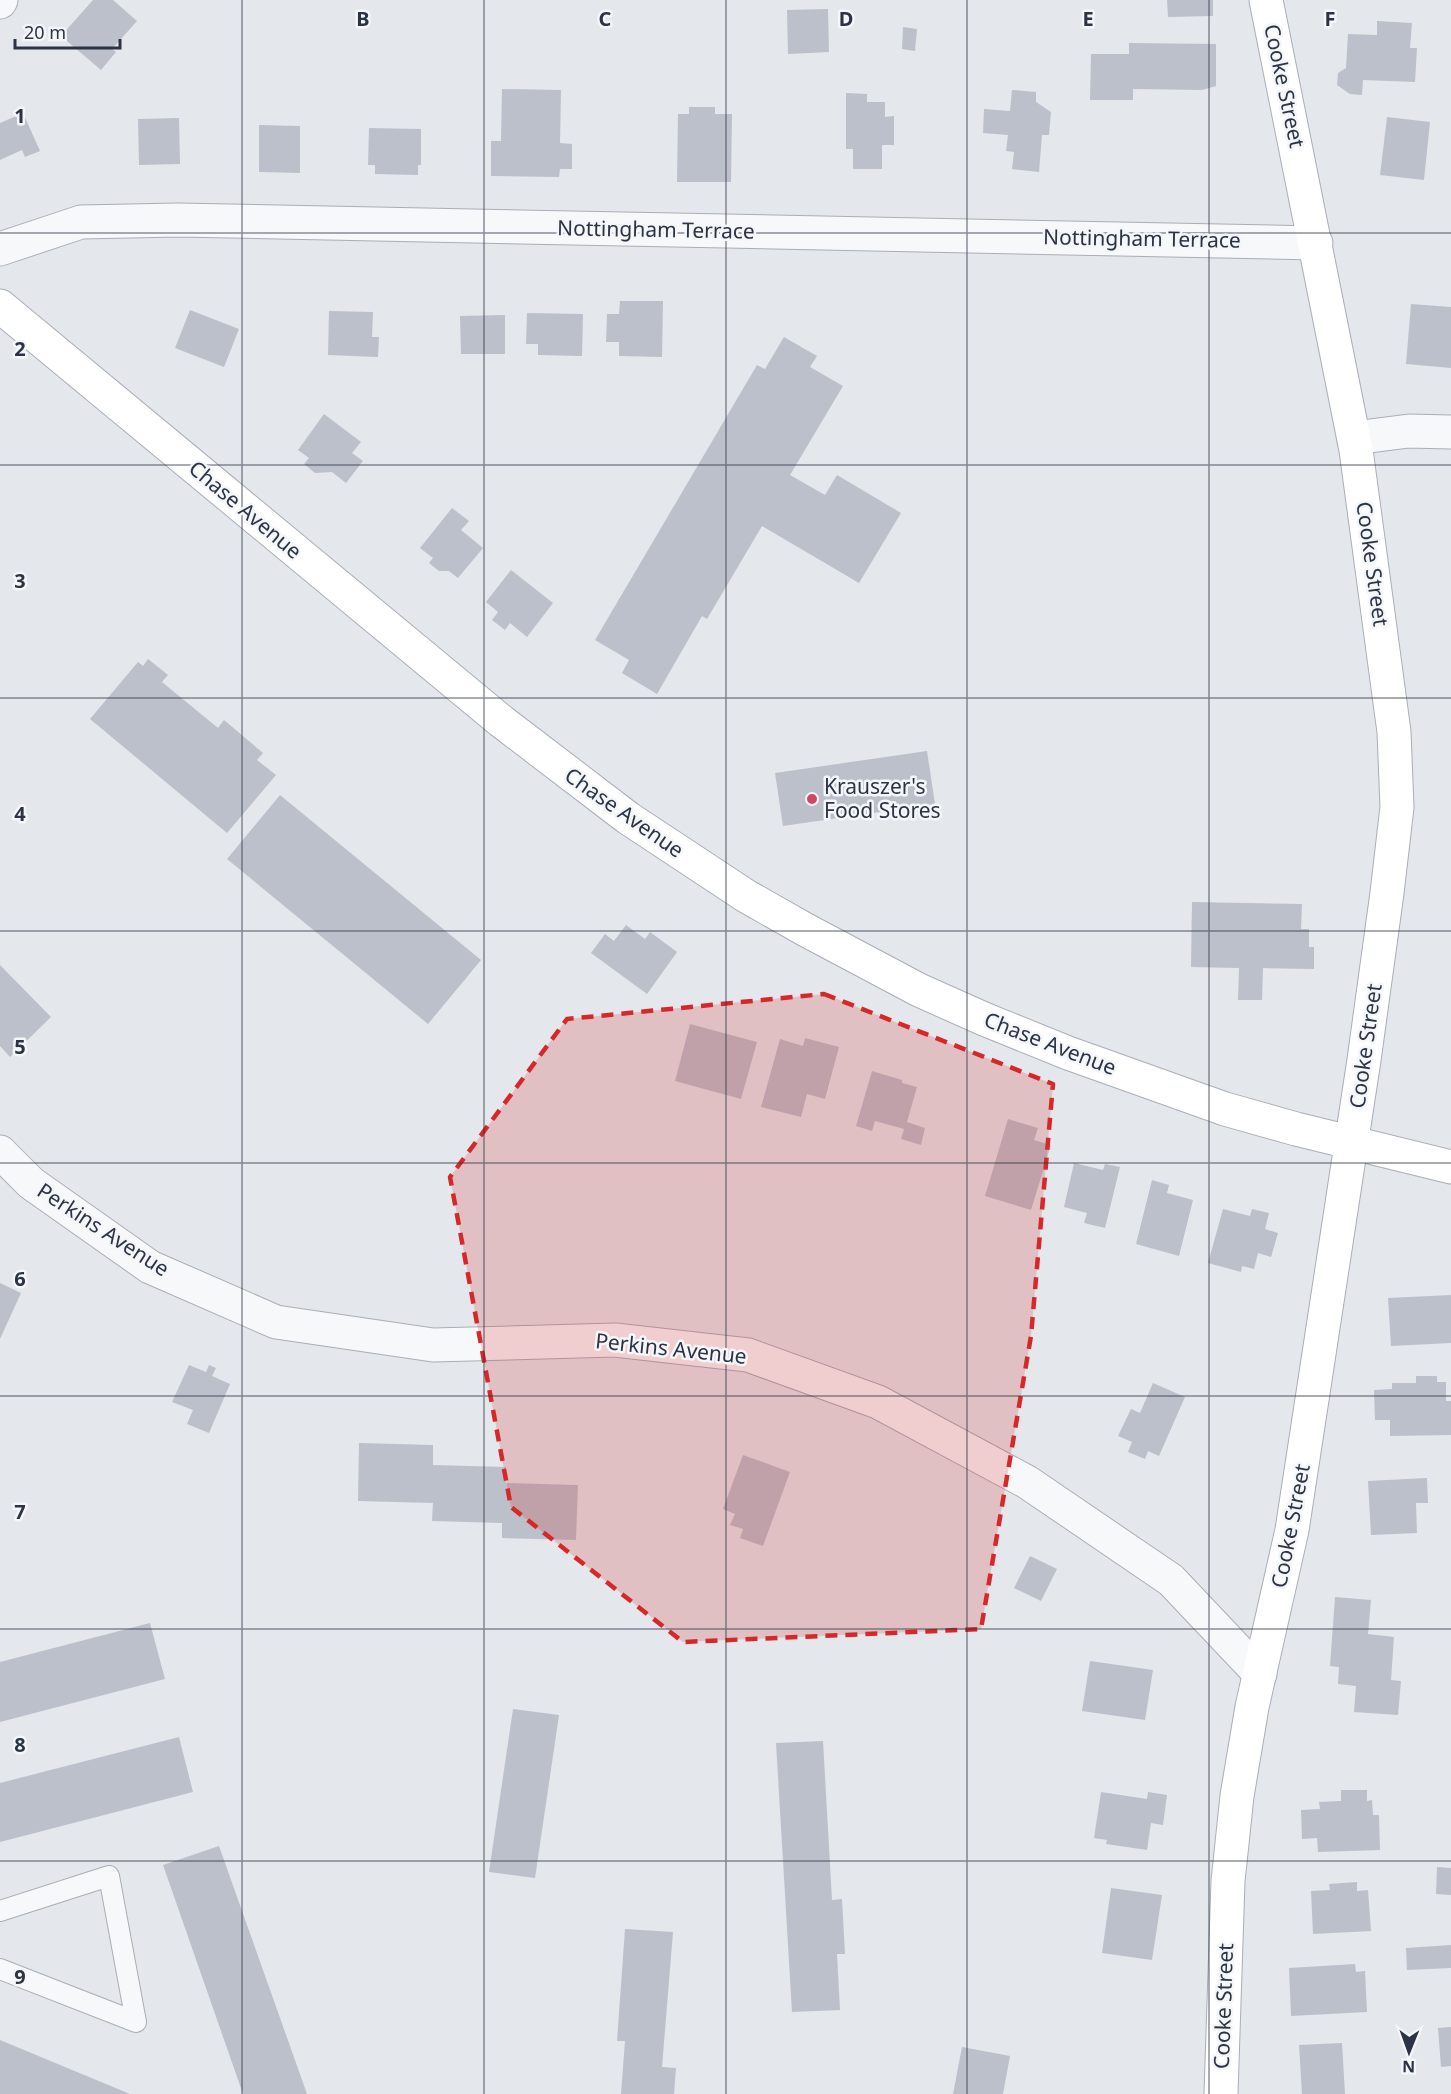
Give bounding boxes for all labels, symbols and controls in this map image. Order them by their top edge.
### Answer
text: B [356,5,370,32]
text: C [599,5,612,32]
text: D [839,5,853,32]
text: E [1082,5,1094,32]
text: F [1325,5,1335,32]
scale bar [15,12,120,50]
text: 20 m [24,20,66,44]
street label: Cooke Street [1258,21,1312,151]
text: 1 [14,102,26,129]
street label: Nottingham Terrace [557,213,755,245]
street label: Nottingham Terrace [1043,222,1241,254]
text: 2 [14,335,26,362]
street label: Chase Avenue [183,454,308,565]
street label: Cooke Street [1350,500,1396,629]
text: 3 [14,567,26,594]
street label: Chase Avenue [560,761,690,864]
place label: Krauszer's Food Stores [824,772,941,824]
marker: Krauszer's Food Stores [805,792,819,806]
text: 4 [14,800,26,827]
street label: Cooke Street [1342,981,1388,1110]
street label: Chase Avenue [980,1005,1120,1081]
text: 5 [14,1033,26,1060]
street label: Perkins Avenue [32,1176,175,1282]
text: 6 [14,1265,26,1292]
street label: Perkins Avenue [594,1326,748,1370]
street label: Cooke Street [1264,1461,1316,1590]
text: 7 [14,1498,26,1525]
text: 8 [14,1731,26,1758]
street label: Cooke Street [1207,1942,1239,2069]
text: 9 [14,1963,26,1990]
north arrow [1379,2022,1439,2082]
text: N [1402,2056,1415,2078]

